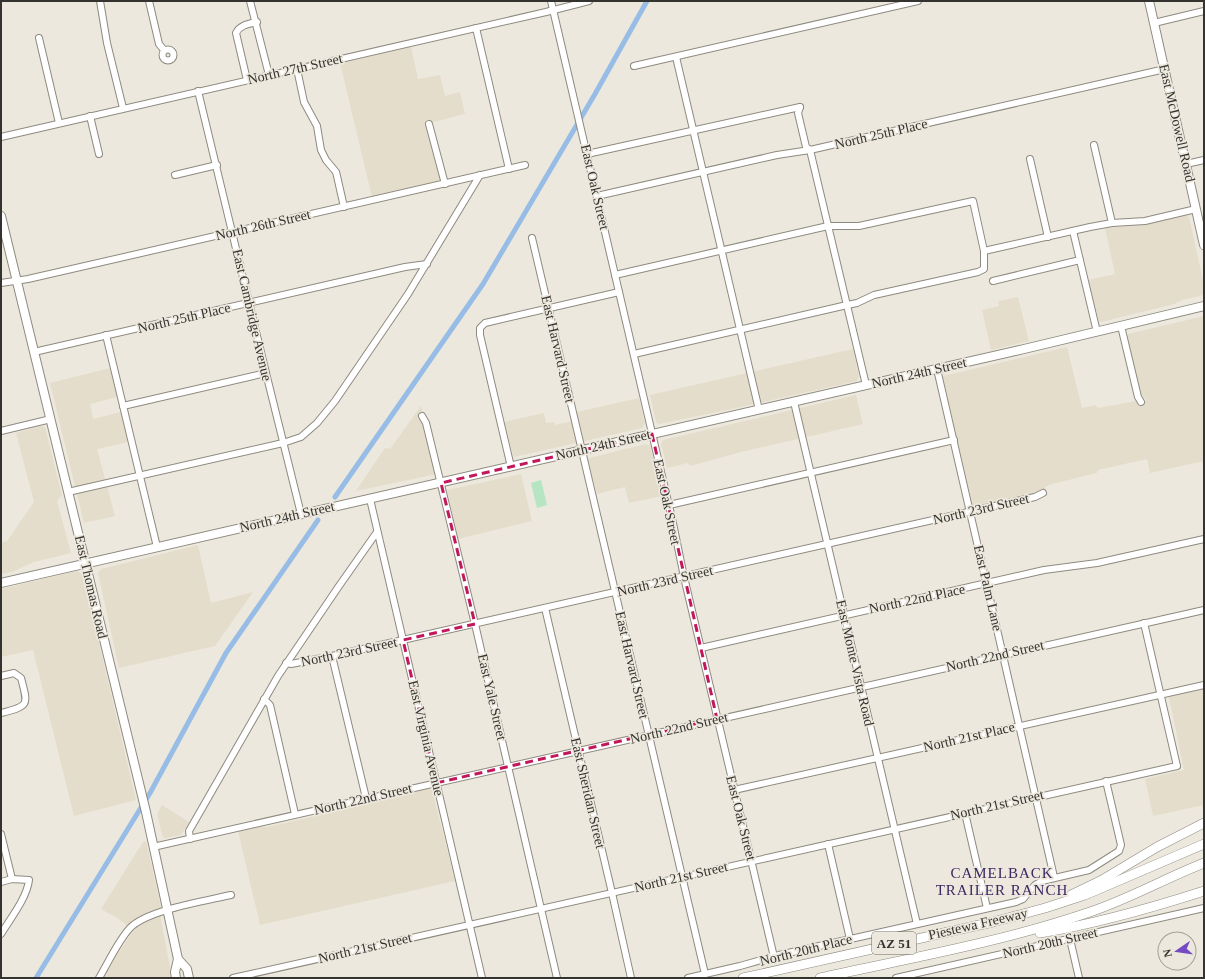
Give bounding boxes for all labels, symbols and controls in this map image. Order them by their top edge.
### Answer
street label: North 27th Street [246,51,344,87]
street label: East McDowell Road [1156,63,1198,183]
street label: North 25th Place [833,116,929,152]
street label: East Oak Street [578,143,612,231]
street label: North 26th Street [214,207,312,243]
street label: East Cambridge Avenue [230,248,274,382]
street label: East Harvard Street [538,294,578,404]
street label: North 25th Place [136,300,232,336]
street label: North 24th Street [870,355,968,391]
street label: North 24th Street [554,427,652,463]
street label: East Oak Street [651,458,683,546]
street label: North 23rd Street [932,491,1031,527]
street label: North 24th Street [238,499,336,535]
street label: East Thomas Road [72,534,110,640]
street label: East Palm Lane [971,544,1005,632]
street label: North 23rd Street [616,563,715,599]
street label: North 22nd Place [868,581,966,617]
street label: East Monte Vista Road [833,598,877,728]
street label: East Harvard Street [612,610,652,720]
street label: North 23rd Street [300,634,399,670]
street label: North 22nd Street [944,637,1046,675]
street label: East Yale Street [475,652,509,742]
street label: East Virginia Avenue [405,679,447,797]
street label: North 22nd Street [628,709,730,747]
street label: North 21st Place [922,719,1016,755]
street label: East Sheridan Street [568,736,608,850]
street label: East Oak Street [723,774,759,862]
street label: North 22nd Street [312,780,414,818]
street label: North 21st Street [949,787,1045,823]
street label: North 21st Street [633,859,729,895]
district label: CAMELBACK TRAILER RANCH [936,865,1068,898]
street label: Piestewa Freeway [927,905,1029,943]
street label: North 20th Street [1001,925,1099,961]
street label: North 21st Street [317,930,413,966]
street label: North 20th Place [758,931,854,969]
north arrow [1157,931,1197,971]
road number: AZ 51 [872,932,916,954]
text: N [1161,948,1174,958]

